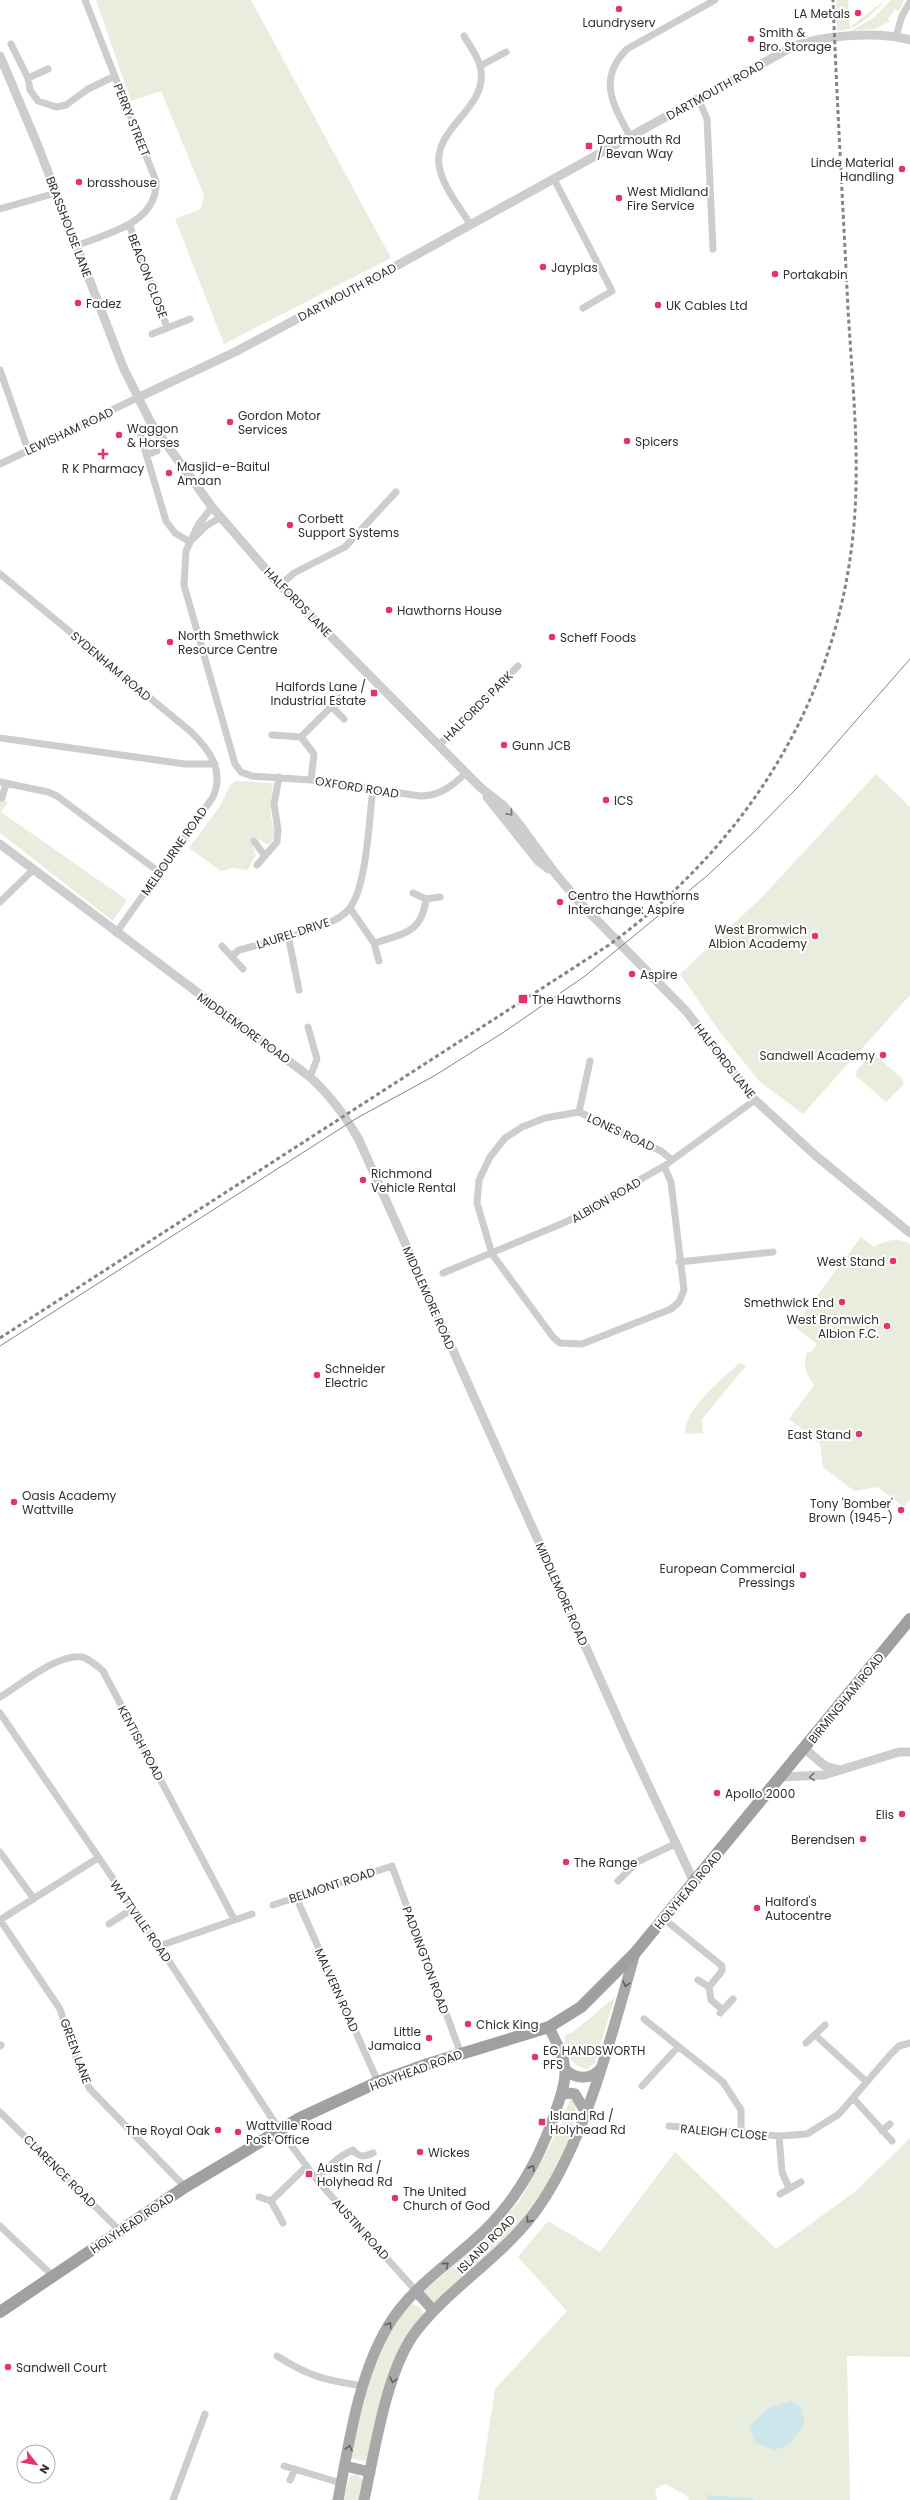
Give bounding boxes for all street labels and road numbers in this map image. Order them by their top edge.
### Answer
street label: DARTMOUTH ROAD [663,56,767,124]
street label: PERRY STREET [110,81,155,160]
street label: BRASSHOUSE LANE [42,174,96,280]
street label: BEACON CLOSE [124,231,172,321]
street label: DARTMOUTH ROAD [295,259,399,325]
street label: LEWISHAM ROAD [22,403,116,459]
street label: HALFORDS LANE [260,563,336,641]
street label: SYDENHAM ROAD [67,627,155,705]
street label: HALFORDS PARK [439,667,517,745]
street label: OXFORD ROAD [314,772,400,802]
street label: MELBOURNE ROAD [137,803,211,899]
street label: LAUREL DRIVE [254,913,332,953]
street label: MIDDLEMORE ROAD [194,988,294,1068]
street label: HALFORDS LANE [690,1020,760,1102]
street label: LONES ROAD [584,1109,658,1155]
street label: ALBION ROAD [568,1173,644,1227]
street label: MIDDLEMORE ROAD [399,1244,459,1352]
street label: MIDDLEMORE ROAD [532,1540,592,1648]
street label: BIRMINGHAM ROAD [804,1649,888,1747]
street label: KENTISH ROAD [114,1702,168,1784]
street label: HOLYHEAD ROAD [650,1847,726,1933]
street label: BELMONT ROAD [287,1863,377,1907]
street label: WATTVILLE ROAD [106,1876,176,1966]
street label: PADDINGTON ROAD [399,1904,453,2016]
street label: MALVERN ROAD [311,1945,363,2035]
street label: GREEN LANE [56,2016,96,2086]
street label: HOLYHEAD ROAD [367,2045,465,2095]
street label: RALEIGH CLOSE [680,2120,768,2144]
street label: CLARENCE ROAD [20,2131,100,2211]
street label: HOLYHEAD ROAD [87,2189,177,2257]
street label: AUSTIN ROAD [329,2194,393,2264]
street label: ISLAND ROAD [453,2211,519,2277]

